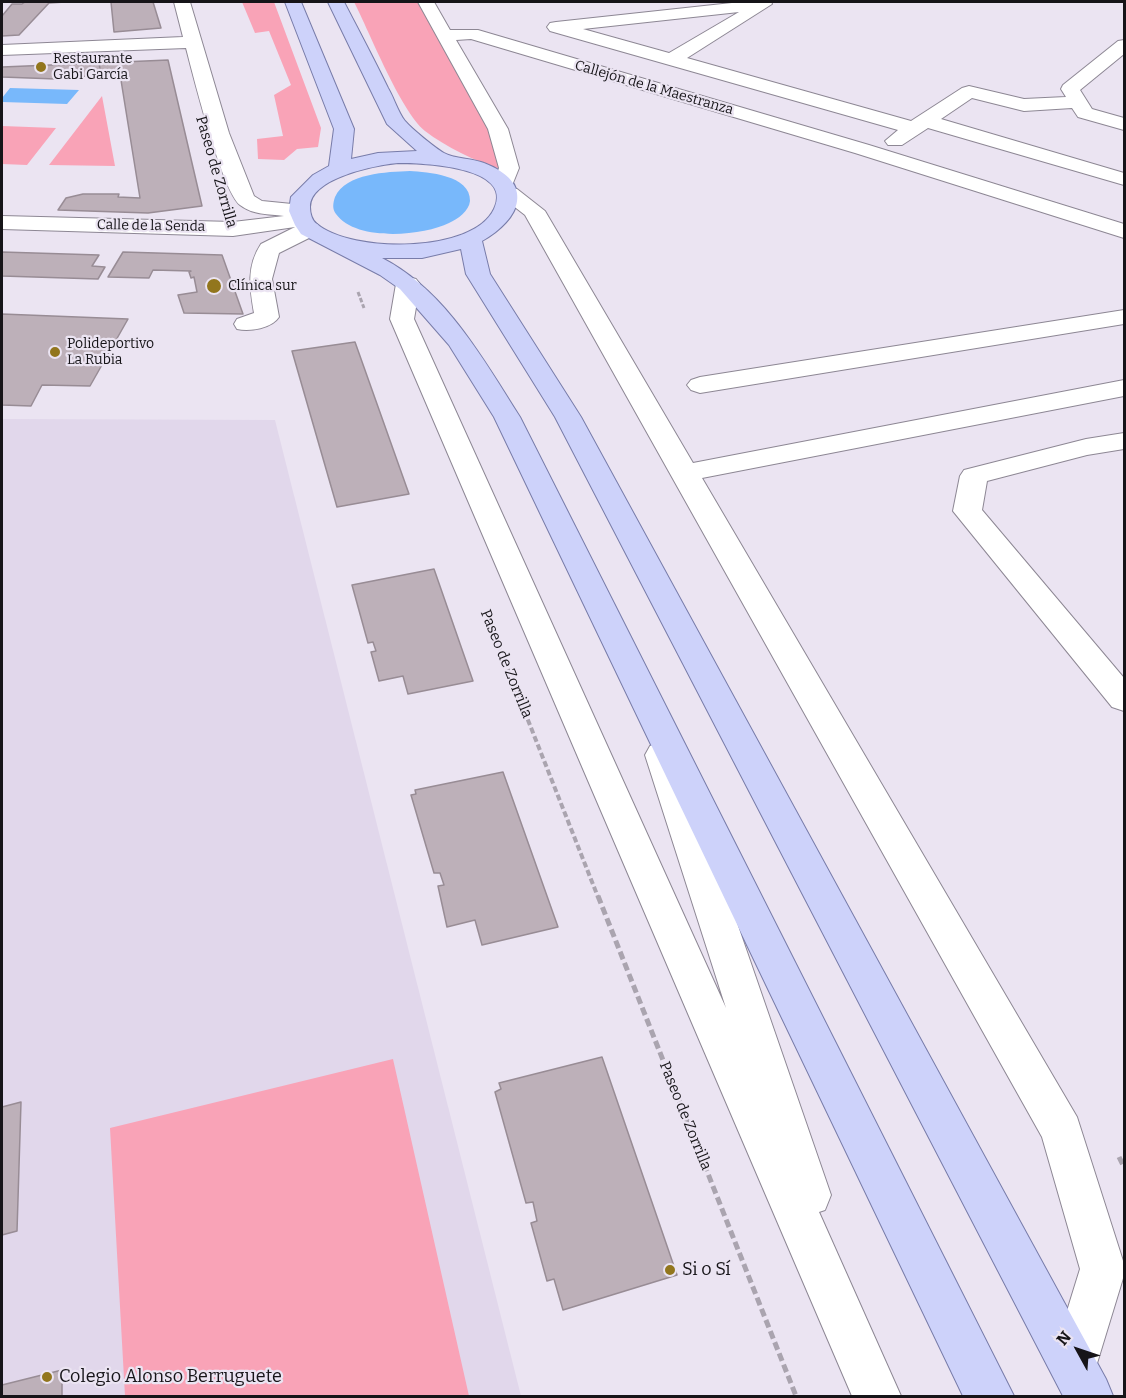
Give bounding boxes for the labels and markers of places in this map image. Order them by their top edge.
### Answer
place label: Restaurante Gabi García [53,51,132,84]
marker: Restaurante Gabi García [34,60,48,74]
marker: Clínica sur [205,277,223,295]
place label: Clínica sur [228,278,297,294]
place label: Polideportivo La Rubia [67,336,154,368]
marker: Polideportivo La Rubia [48,345,62,359]
place label: Si o Sí [682,1259,731,1281]
marker: Si o Sí [663,1263,677,1277]
place label: Colegio Alonso Berruguete [59,1366,282,1388]
marker: Colegio Alonso Berruguete [40,1370,54,1384]

